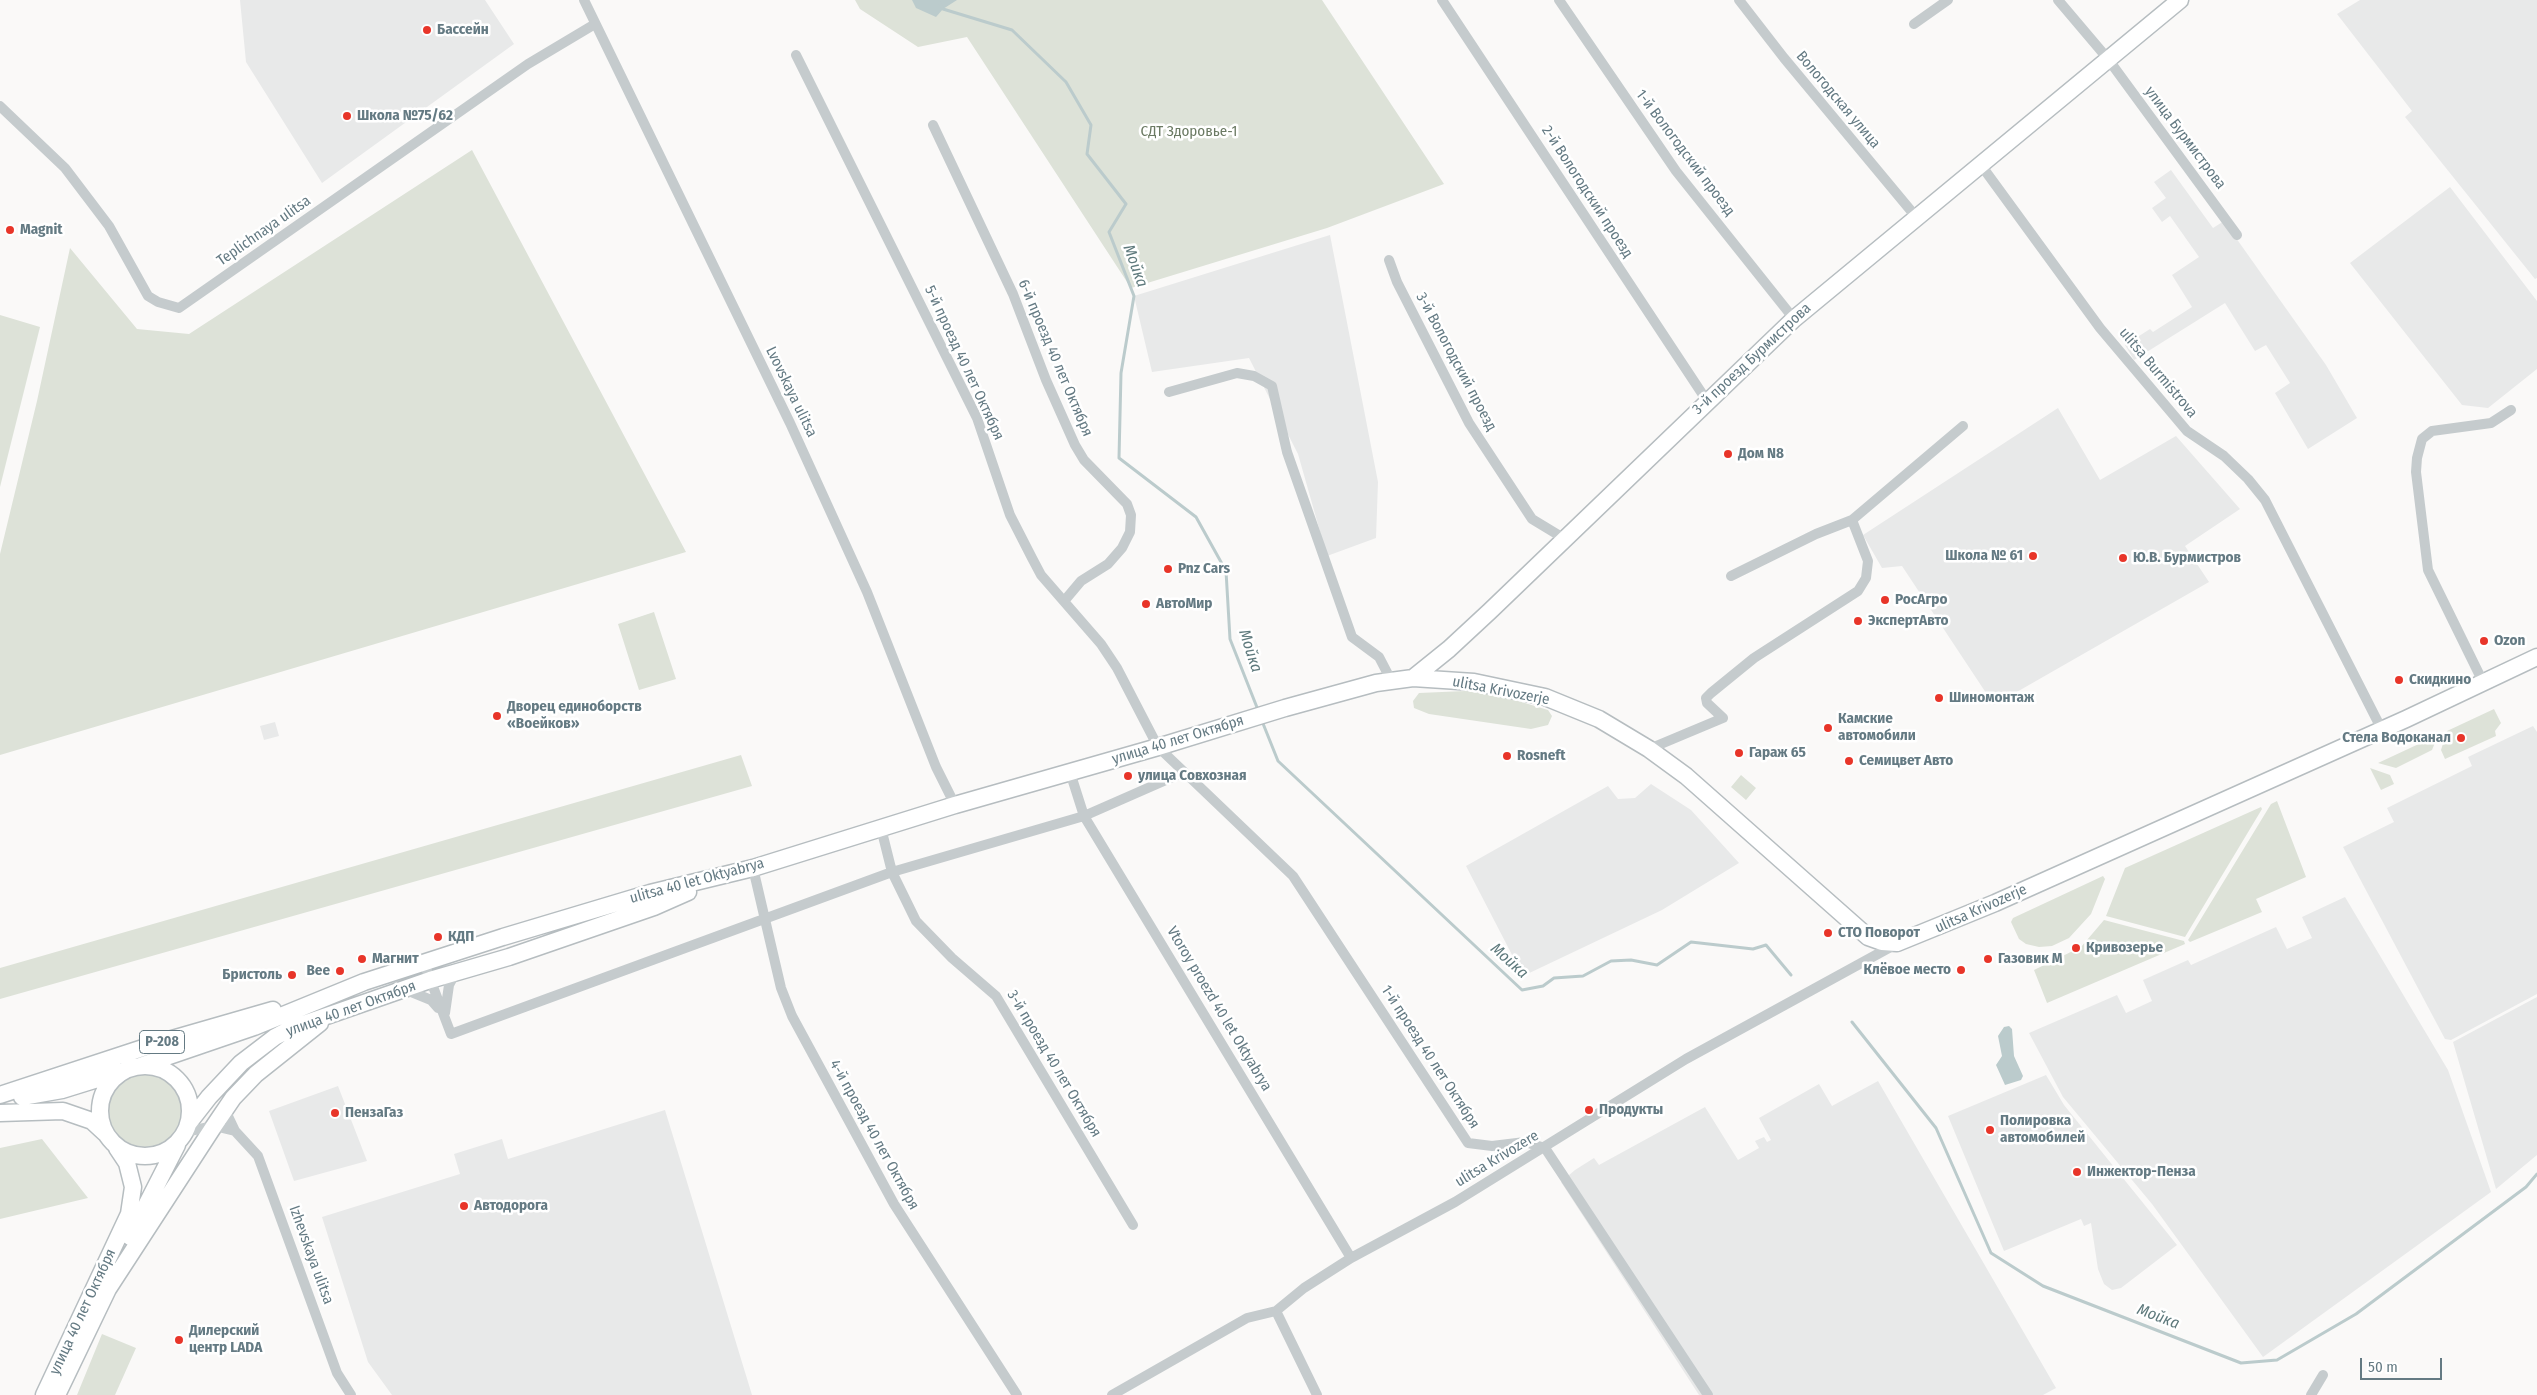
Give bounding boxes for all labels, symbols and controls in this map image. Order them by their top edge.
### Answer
place label: Бассейн [437,21,489,39]
marker: Бассейн [421,24,433,36]
street label: Вологодская улица [1792,48,1884,152]
street label: улица Бурмистрова [2141,83,2229,193]
street label: 1-й Вологодский проезд [1632,86,1738,220]
place label: Школа №75/62 [357,107,453,125]
marker: Школа №75/62 [341,110,353,122]
park label: СДТ Здоровье-1 [1141,123,1237,141]
street label: 2-й Вологодский проезд [1538,123,1636,261]
street label: Teplichnaya ulitsa [214,192,314,270]
place label: Magnit [20,221,63,239]
marker: Magnit [4,224,16,236]
water label: Мойка [1118,242,1152,290]
street label: 6-й проезд 40 лет Октября [1014,277,1096,439]
street label: 5-й проезд 40 лет Октября [920,283,1008,443]
street label: 3-й Вологодский проезд [1412,290,1500,434]
street label: 3-й проезд Бурмистрова [1689,300,1815,418]
street label: ulitsa Burmistrova [2115,324,2201,422]
street label: Lvovskaya ulitsa [761,344,821,440]
place label: Дом N8 [1738,445,1784,463]
marker: Дом N8 [1722,448,1734,460]
place label: Школа № 61 [1945,547,2023,565]
place label: Ю.В. Бурмистров [2133,549,2241,567]
marker: Школа № 61 [2027,550,2039,562]
marker: Ю.В. Бурмистров [2117,552,2129,564]
place label: Pnz Cars [1178,560,1230,578]
marker: Pnz Cars [1162,563,1174,575]
place label: РосАгро [1895,591,1947,609]
marker: РосАгро [1879,594,1891,606]
place label: АвтоМир [1156,595,1212,613]
marker: АвтоМир [1140,598,1152,610]
place label: ЭкспертАвто [1868,612,1949,630]
marker: ЭкспертАвто [1852,615,1864,627]
water label: Мойка [1234,627,1266,675]
place label: Ozon [2494,632,2525,650]
marker: Ozon [2478,635,2490,647]
place label: Скидкино [2409,671,2471,689]
street label: ulitsa Krivozerje [1451,673,1551,709]
marker: Скидкино [2393,674,2405,686]
place label: Шиномонтаж [1949,689,2034,707]
marker: Шиномонтаж [1933,692,1945,704]
place label: Дворец единоборств «Воейков» [507,698,642,733]
marker: Дворец единоборств «Воейков» [491,710,503,722]
place label: Камские автомобили [1838,710,1916,745]
street label: улица 40 лет Октября [1110,711,1246,769]
marker: Камские автомобили [1822,722,1834,734]
place label: Стела Водоканал [2342,729,2451,747]
marker: Стела Водоканал [2455,732,2467,744]
place label: Гараж 65 [1749,744,1806,762]
place label: Rosneft [1517,747,1565,765]
marker: Гараж 65 [1733,747,1745,759]
marker: Rosneft [1501,750,1513,762]
place label: Семицвет Авто [1859,752,1953,770]
marker: Семицвет Авто [1843,755,1855,767]
place label: улица Совхозная [1138,767,1247,785]
marker: улица Совхозная [1122,770,1134,782]
street label: ulitsa 40 let Oktyabrya [628,854,766,908]
street label: ulitsa Krivozerje [1932,881,2030,937]
street label: Vtoroy proezd 40 let Oktyabrya [1163,923,1275,1095]
place label: СТО Поворот [1838,924,1920,942]
marker: СТО Поворот [1822,927,1834,939]
place label: КДП [448,928,474,946]
marker: КДП [432,931,444,943]
water label: Мойка [1486,939,1532,983]
place label: Кривозерье [2086,939,2163,957]
marker: Кривозерье [2070,942,2082,954]
place label: Магнит [372,950,419,968]
place label: Газовик М [1998,950,2063,968]
marker: Магнит [356,953,368,965]
marker: Газовик М [1982,953,1994,965]
place label: Клёвое место [1863,961,1951,979]
place label: Bee [306,962,330,980]
marker: Клёвое место [1955,964,1967,976]
marker: Bee [334,965,346,977]
place label: Бристоль [222,966,282,984]
marker: Бристоль [286,969,298,981]
street label: улица 40 лет Октября [284,977,418,1041]
street label: 1-й проезд 40 лет Октября [1377,982,1483,1132]
street label: 3-й проезд 40 лет Октября [1003,987,1105,1141]
road number: Р-208 [140,1030,184,1054]
street label: 4-й проезд 40 лет Октября [825,1057,923,1213]
place label: Продукты [1599,1101,1663,1119]
place label: ПензаГаз [345,1104,403,1122]
marker: Продукты [1583,1104,1595,1116]
marker: ПензаГаз [329,1107,341,1119]
place label: Полировка автомобилей [2000,1112,2085,1147]
marker: Полировка автомобилей [1984,1124,1996,1136]
street label: ulitsa Krivozere [1452,1127,1542,1191]
place label: Инжектор-Пенза [2087,1163,2196,1181]
marker: Инжектор-Пенза [2071,1166,2083,1178]
place label: Автодорога [474,1197,548,1215]
marker: Автодорога [458,1200,470,1212]
street label: Izhevskaya ulitsa [285,1203,337,1307]
street label: улица 40 лет Октября [46,1246,120,1378]
water label: Мойка [2134,1300,2182,1334]
place label: Дилерский центр LADA [189,1322,262,1357]
marker: Дилерский центр LADA [173,1334,185,1346]
scale bar [2362,1348,2444,1380]
text: 50 m [2368,1358,2398,1376]

